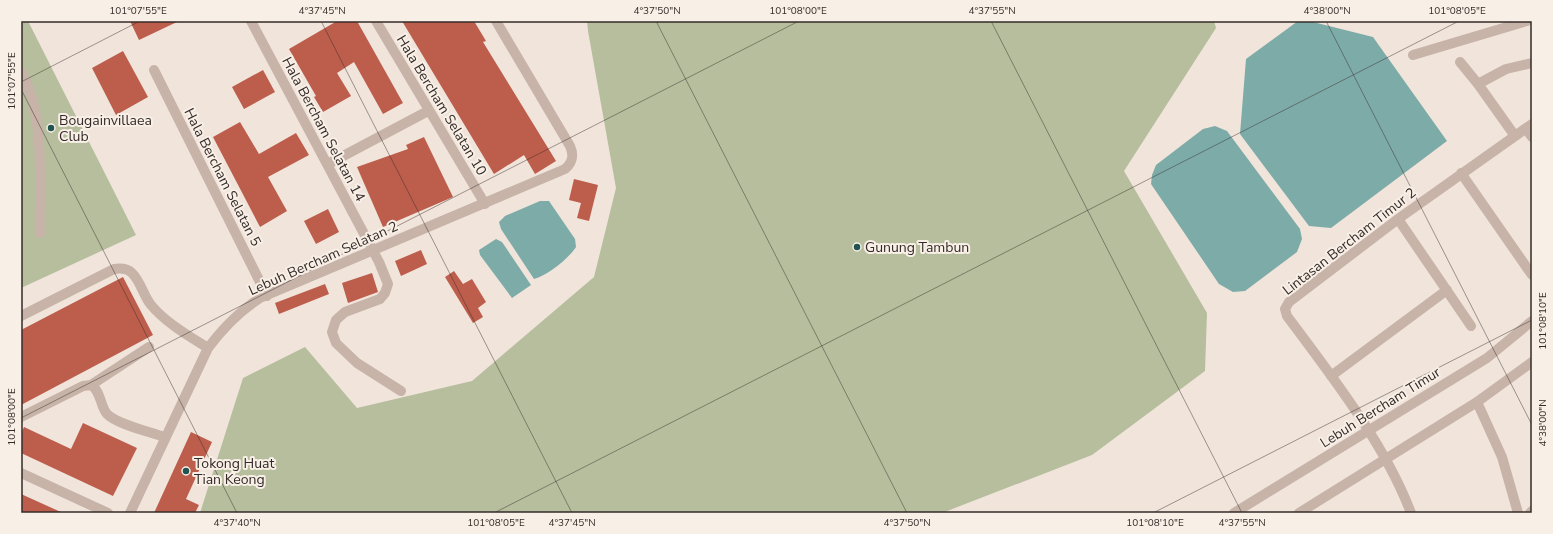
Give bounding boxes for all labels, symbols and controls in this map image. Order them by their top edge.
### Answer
text: 101°07'55"E [109,4,167,18]
text: 4°37'45"N [298,4,346,18]
text: 4°37'50"N [633,4,681,18]
text: 101°08'00"E [769,4,827,18]
text: 4°37'55"N [968,4,1016,18]
text: 4°38'00"N [1303,4,1351,18]
text: 101°08'05"E [1428,4,1486,18]
street label: Hala Bercham Selatan 10 [392,31,491,179]
text: 101°07'55"E [5,52,19,110]
street label: Hala Bercham Selatan 14 [277,54,370,205]
street label: Hala Bercham Selatan 5 [179,105,266,249]
place label: Bougainvillaea Club [59,111,152,146]
marker: Bougainvillaea Club [46,123,56,133]
street label: Lintasan Bercham Timur 2 [1279,183,1420,300]
street label: Lebuh Bercham Selatan 2 [245,217,401,300]
place label: Gunung Tambun [865,238,969,257]
marker: Gunung Tambun [852,242,862,252]
text: 101°08'10"E [1536,292,1550,350]
street label: Lebuh Bercham Timur [1317,363,1444,452]
text: 101°08'00"E [5,388,19,446]
text: 4°38'00"N [1536,399,1550,447]
place label: Tokong Huat Tian Keong [194,454,274,489]
marker: Tokong Huat Tian Keong [181,466,191,476]
text: 4°37'40"N [213,516,261,530]
text: 101°08'05"E [467,516,525,530]
text: 4°37'45"N [548,516,596,530]
text: 4°37'50"N [883,516,931,530]
text: 101°08'10"E [1126,516,1184,530]
text: 4°37'55"N [1218,516,1266,530]

